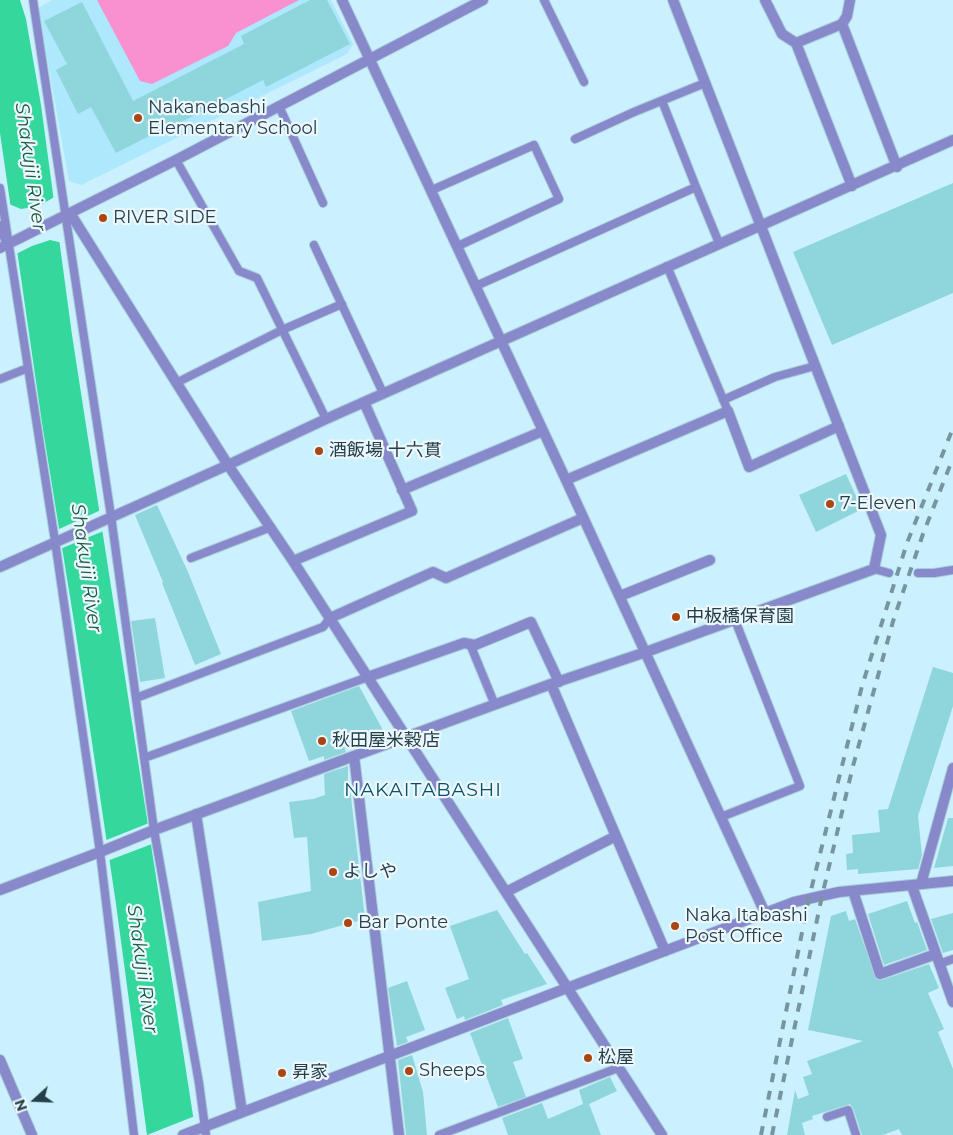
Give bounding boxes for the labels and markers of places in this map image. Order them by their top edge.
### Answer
place label: Nakanebashi Elementary School [148,97,318,140]
marker: Nakanebashi Elementary School [132,112,144,124]
place label: RIVER SIDE [113,207,217,229]
marker: RIVER SIDE [97,212,109,224]
place label: 酒飯場 十六貫 [329,440,442,462]
marker: 酒飯場 十六貫 [313,445,325,457]
place label: 7-Eleven [840,493,917,515]
marker: 7-Eleven [824,498,836,510]
place label: 中板橋保育園 [686,606,794,628]
marker: 中板橋保育園 [670,611,682,623]
place label: 秋田屋米穀店 [332,730,440,752]
marker: 秋田屋米穀店 [316,735,328,747]
place label: よしや [343,861,397,883]
marker: よしや [327,866,339,878]
place label: Naka Itabashi Post Office [685,905,808,948]
place label: Bar Ponte [358,912,448,934]
marker: Bar Ponte [342,917,354,929]
marker: Naka Itabashi Post Office [669,920,681,932]
place label: 松屋 [598,1047,634,1069]
marker: 松屋 [582,1052,594,1064]
place label: Sheeps [419,1060,485,1082]
place label: 昇家 [292,1062,328,1084]
marker: Sheeps [403,1065,415,1077]
marker: 昇家 [276,1067,288,1079]

